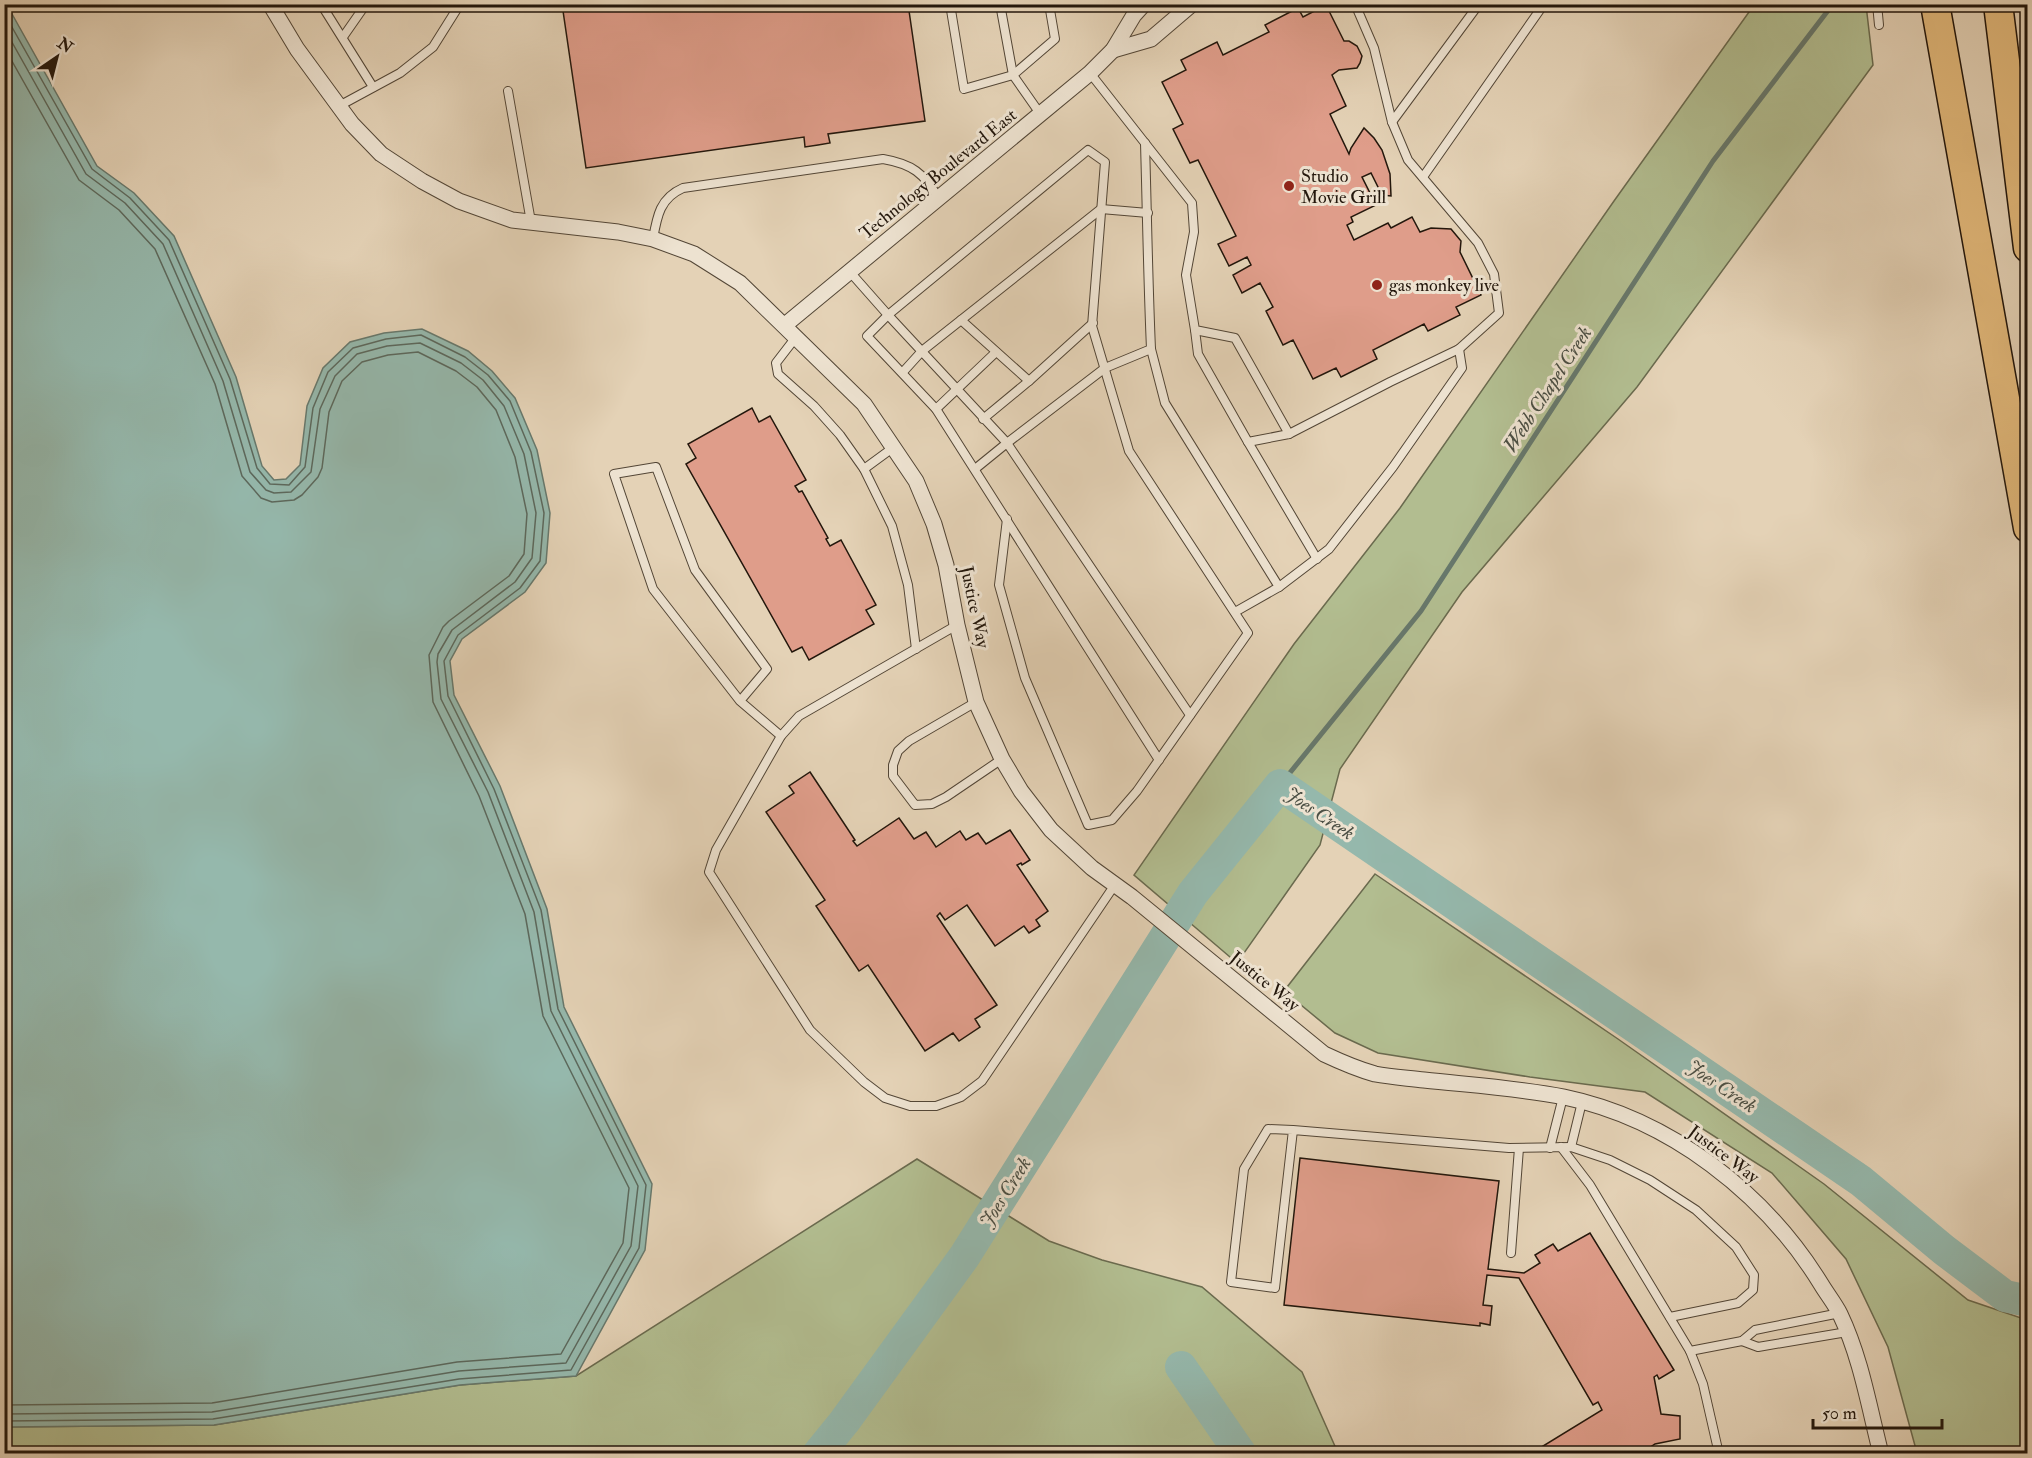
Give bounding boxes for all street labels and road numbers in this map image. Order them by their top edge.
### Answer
street label: Technology Boulevard East [855,104,1022,245]
street label: Justice Way [954,563,995,651]
street label: Justice Way [1224,946,1305,1017]
street label: Justice Way [1683,1120,1765,1189]

